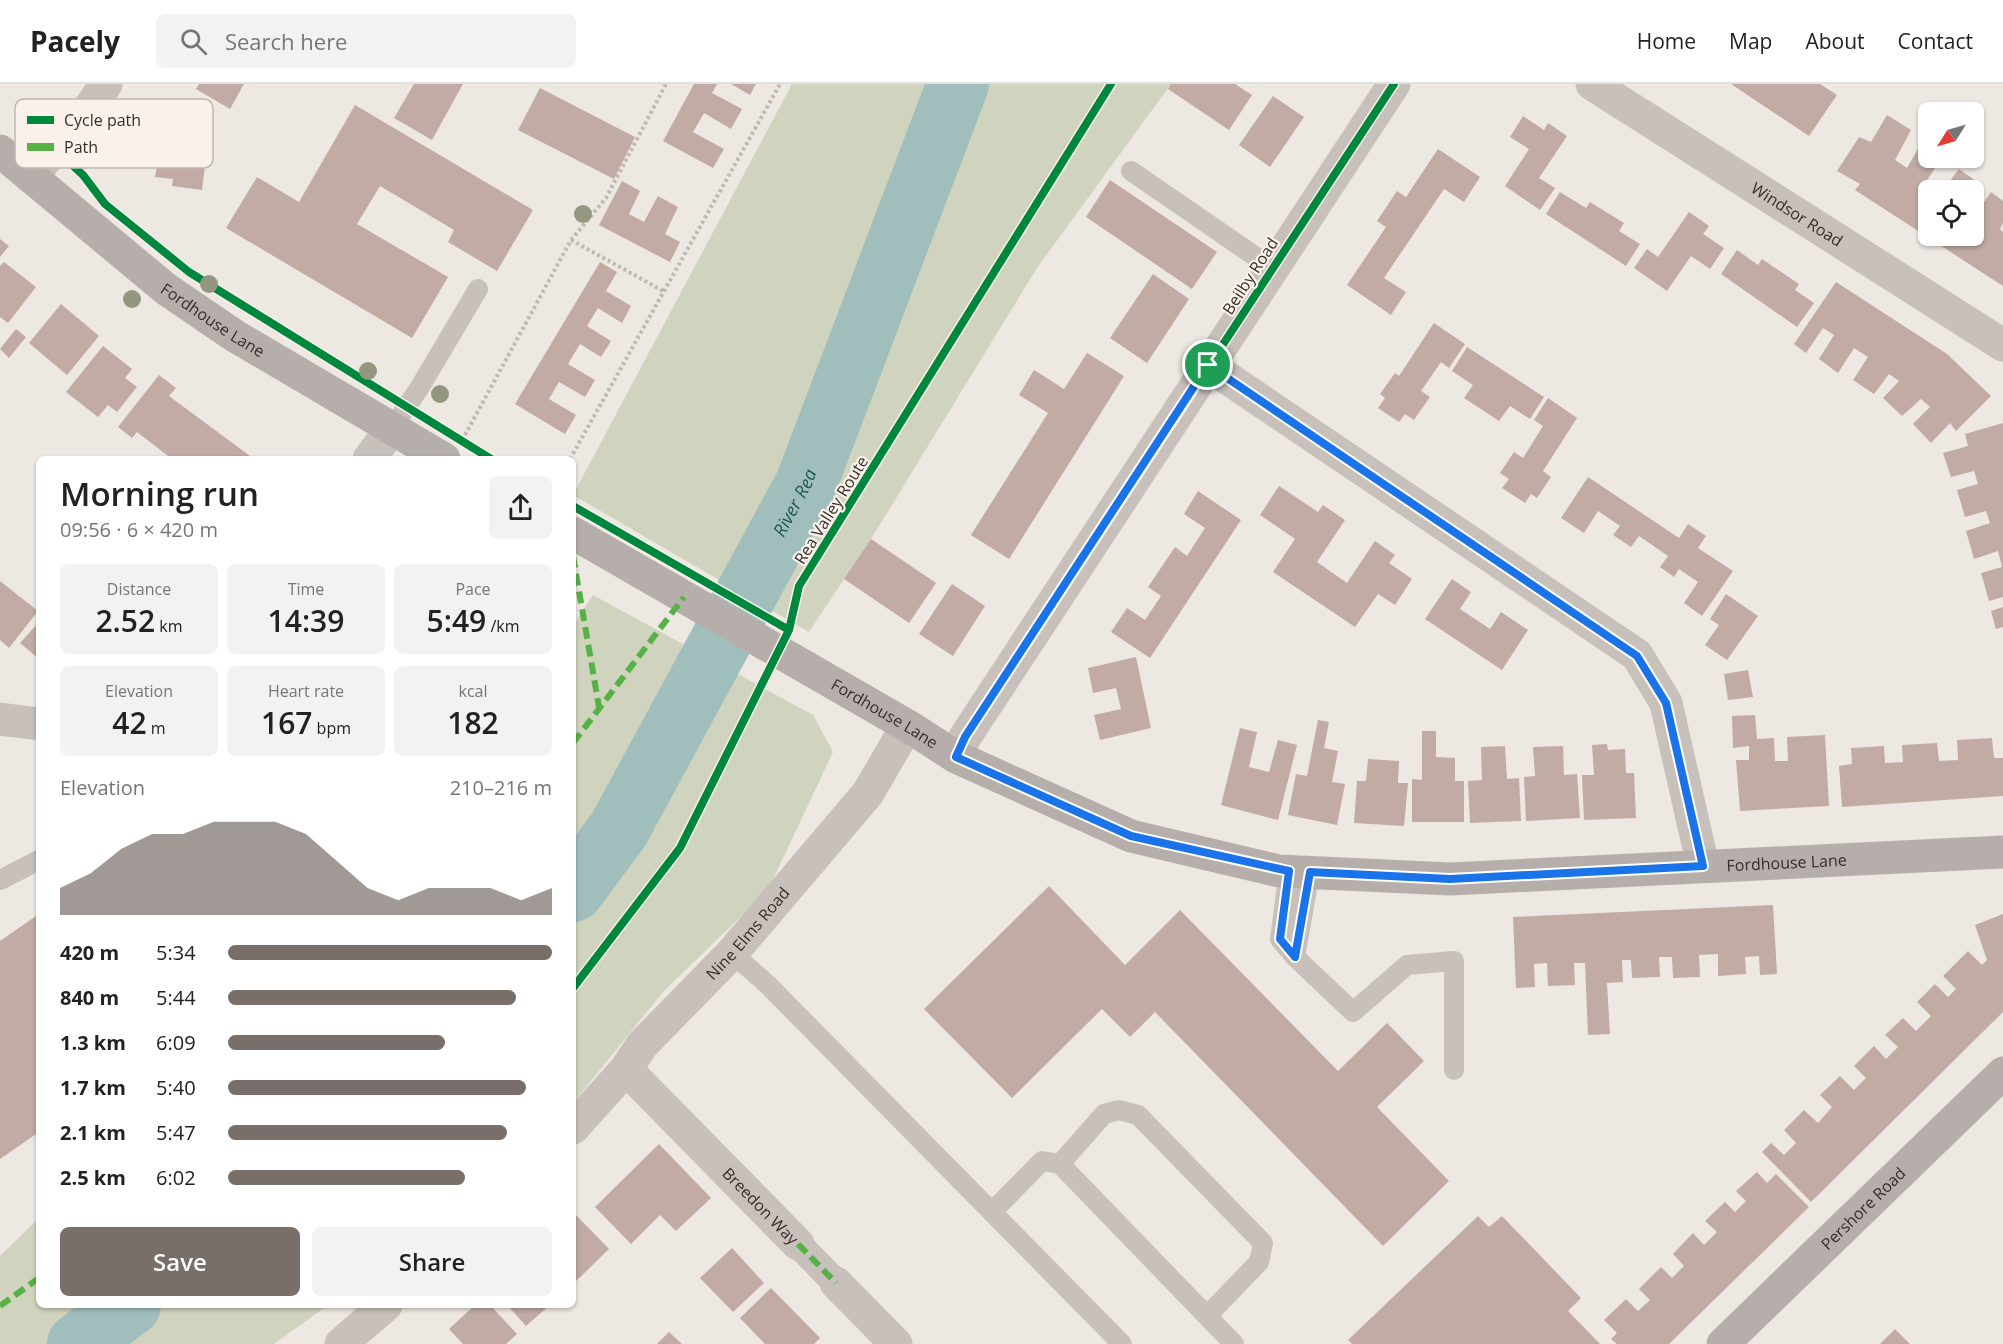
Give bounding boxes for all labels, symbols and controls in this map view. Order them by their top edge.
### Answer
search box [156,14,576,68]
text: Pacely [30,22,120,60]
icon: search [177,25,210,58]
text: Search here [225,26,347,56]
text: Home [1637,27,1696,55]
text: Map [1729,27,1772,55]
text: About [1805,27,1865,55]
text: Contact [1898,27,1973,55]
legend [15,99,213,168]
north arrow [1918,102,1984,168]
map controls [1918,102,1984,246]
text: Cycle path [64,109,141,131]
text: Path [64,136,98,158]
street label: Windsor Road [1747,177,1847,252]
button: locate [1918,180,1984,246]
street label: Beilby Road [1217,233,1283,319]
street label: Fordhouse Lane [156,278,269,362]
pin [1182,339,1233,390]
icon: arrive [1191,348,1224,381]
street label: Rea Valley Route [789,452,873,568]
water label: River Rea [767,465,822,541]
text: Morning run [60,471,259,516]
button: share [489,476,552,539]
text: 09:56 · 6 × 420 m [60,516,218,543]
text: Distance [107,578,171,600]
text: Time [288,578,324,600]
text: Pace [455,578,491,600]
text: 2.52 [95,600,155,641]
text: 14:39 [268,600,344,641]
text: 5:49 [427,600,486,641]
text: km [155,615,183,637]
text: /km [486,615,519,637]
street label: Fordhouse Lane [827,673,942,753]
text: Elevation [105,680,173,702]
text: Heart rate [268,680,344,702]
text: kcal [459,680,488,702]
text: 42 [112,702,147,743]
text: 167 [261,702,312,743]
text: 182 [447,702,499,743]
text: m [147,717,166,739]
text: bpm [312,717,351,739]
text: Elevation [60,774,145,801]
text: 210–216 m [450,774,552,801]
street label: Fordhouse Lane [1726,849,1847,876]
street label: Nine Elms Road [701,882,794,984]
text: 420 m [60,939,119,966]
text: 5:34 [156,939,196,966]
text: 840 m [60,984,119,1011]
text: 5:44 [156,984,196,1011]
text: 1.3 km [60,1029,126,1056]
text: 6:09 [156,1029,196,1056]
text: 1.7 km [60,1074,126,1101]
text: 5:40 [156,1074,196,1101]
text: 2.1 km [60,1119,126,1146]
text: 5:47 [156,1119,196,1146]
street label: Pershore Road [1816,1162,1910,1255]
street label: Breedon Way [718,1163,804,1250]
text: 2.5 km [60,1164,126,1191]
text: 6:02 [156,1164,196,1191]
button: Save [60,1227,300,1296]
button: Share [312,1227,552,1296]

